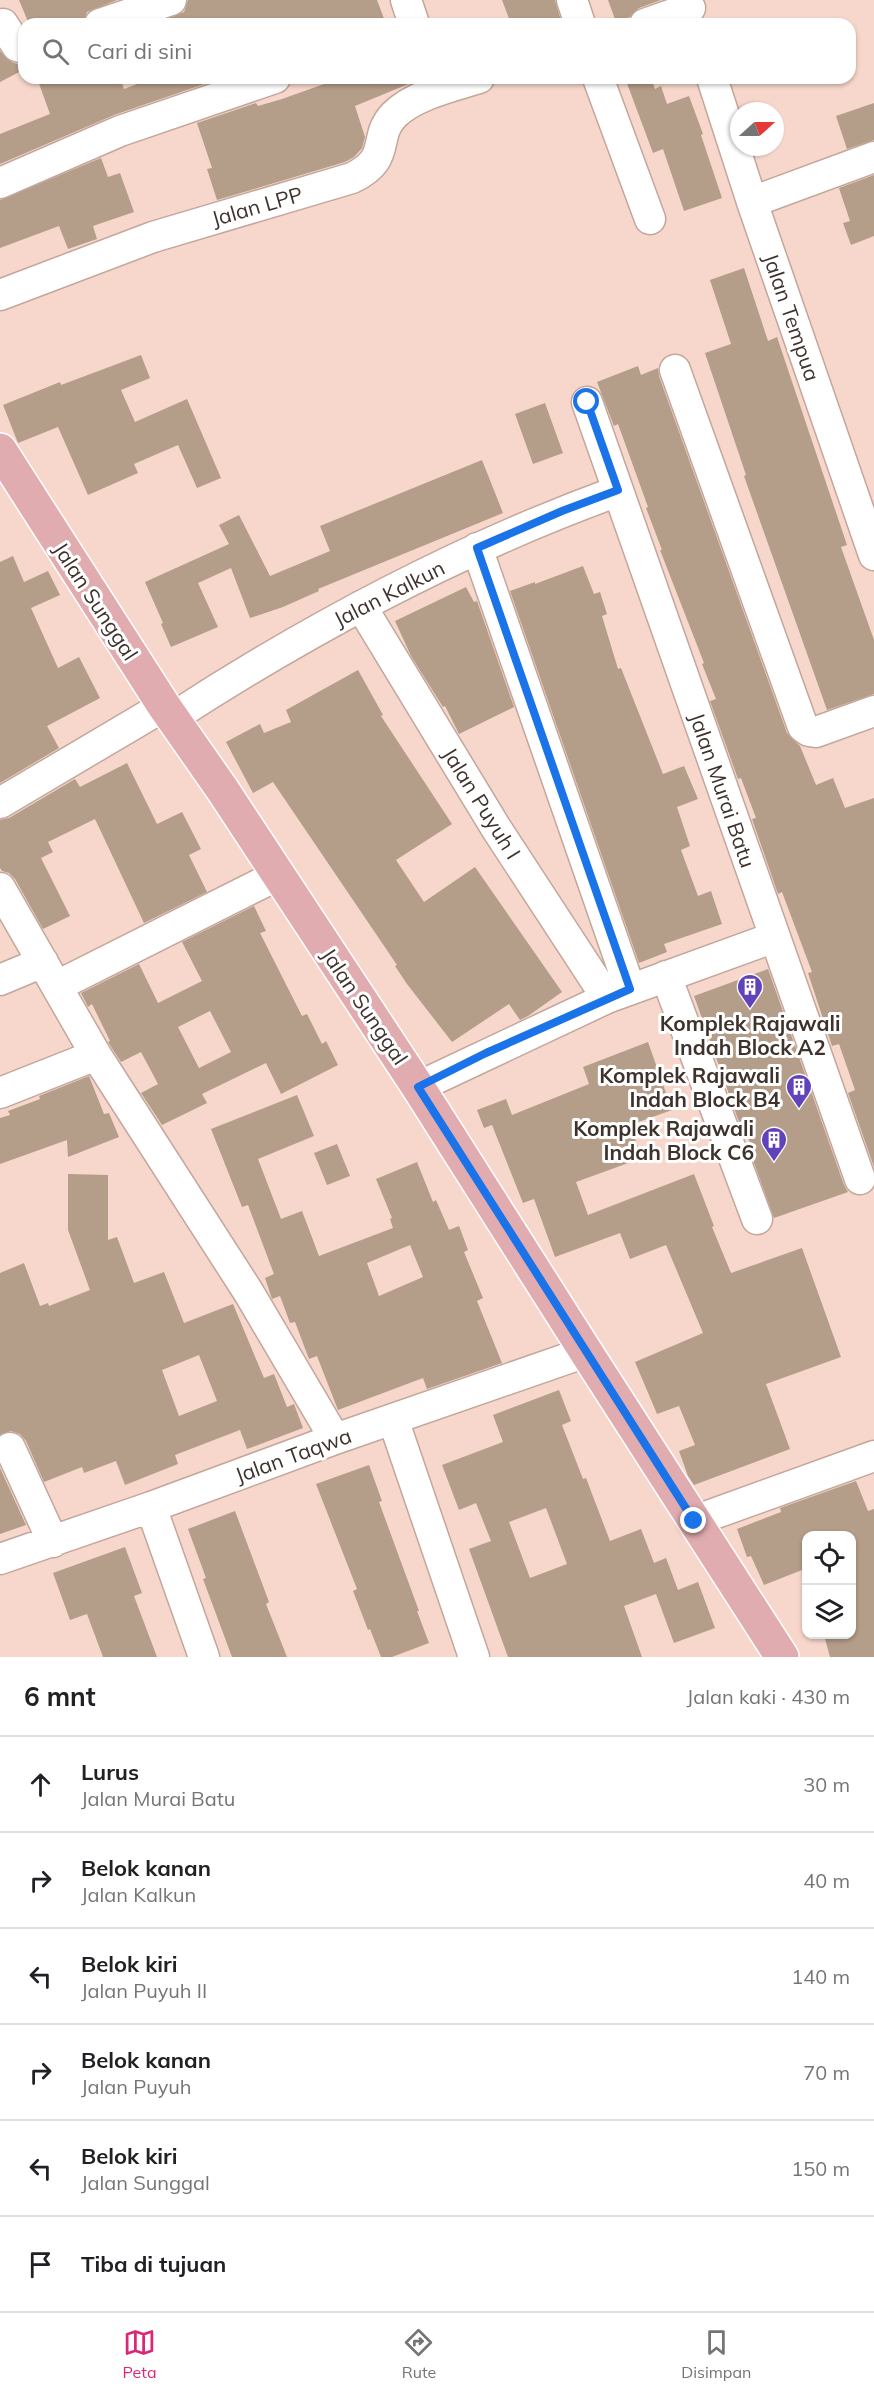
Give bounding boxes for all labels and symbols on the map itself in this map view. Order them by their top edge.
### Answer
north arrow [730,102,784,156]
street label: Jalan LPP [208,181,306,231]
street label: Jalan Tempua [758,250,826,384]
route start [573,388,599,414]
street label: Jalan Sunggal [48,537,144,665]
street label: Jalan Kalkun [329,554,449,632]
street label: Jalan Murai Batu [684,709,762,871]
street label: Jalan Puyuh I [437,742,527,864]
street label: Jalan Sunggal [316,943,414,1069]
building icon: Komplek Rajawali Indah Block A2 [735,972,765,1010]
place label: Komplek Rajawali Indah Block A2 [660,1010,840,1060]
place label: Komplek Rajawali Indah Block B4 [599,1062,780,1112]
building icon: Komplek Rajawali Indah Block B4 [784,1072,814,1110]
place label: Komplek Rajawali Indah Block C6 [573,1115,754,1165]
building icon: Komplek Rajawali Indah Block C6 [759,1125,789,1163]
street label: Jalan Taqwa [231,1422,355,1488]
route end [680,1507,706,1533]

